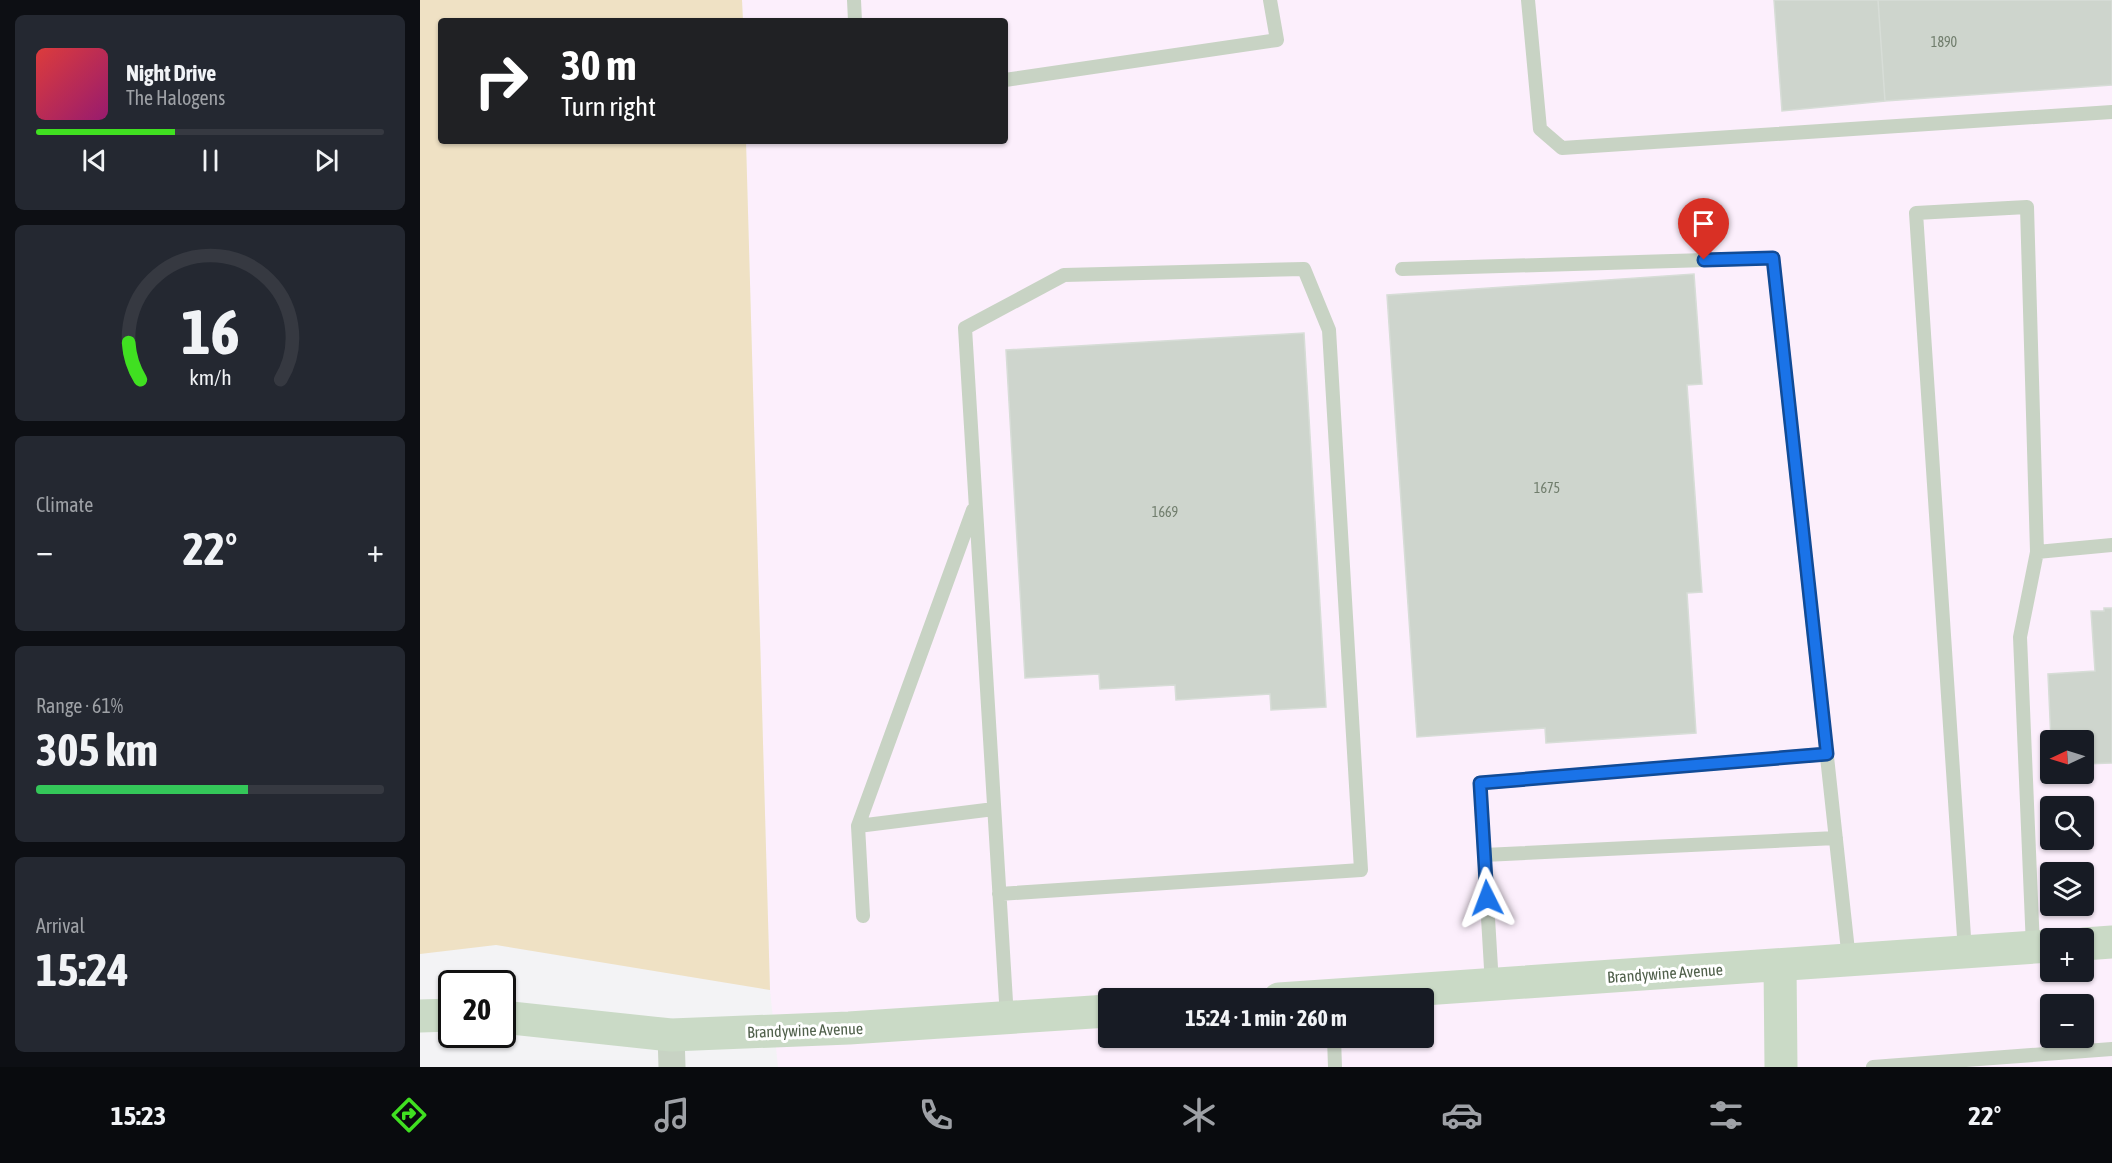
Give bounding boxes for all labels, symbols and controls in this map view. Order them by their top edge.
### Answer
house number: 1890 [1931,34,1958,50]
text: 30 m [561,41,636,89]
icon: right [462,42,540,120]
text: Night Drive [126,60,216,86]
text: The Halogens [126,86,225,109]
text: Turn right [561,91,656,122]
icon: previous [78,144,111,177]
icon: pause [194,144,227,177]
icon: next [310,144,343,177]
pin [1678,198,1729,260]
icon: arrive [1687,207,1720,240]
text: 16 [181,296,239,367]
text: km/h [189,366,231,391]
house number: 1675 [1534,480,1560,496]
text: Climate [36,493,93,516]
house number: 1669 [1152,504,1178,520]
text: 22° [183,523,237,575]
text: − [36,531,53,569]
text: + [367,531,384,569]
text: Range · 61% [36,694,123,717]
text: 305 km [36,724,158,776]
north arrow [2040,730,2094,784]
map controls [2040,730,2094,1048]
button: search [2040,796,2094,850]
button: layers [2040,862,2094,916]
position arrow [1455,866,1519,930]
text: Arrival [36,914,85,937]
button: + [2040,928,2094,982]
text: 15:24 [36,944,129,996]
street label: Brandywine Avenue [1606,960,1724,987]
speed limit sign: 20 [438,970,516,1048]
button: − [2040,994,2094,1048]
text: 15:24 · 1 min · 260 m [1185,1005,1347,1031]
street label: Brandywine Avenue [747,1019,863,1042]
icon: directions [388,1094,430,1136]
icon: music [651,1094,693,1136]
icon: phone [915,1094,957,1136]
icon: climate [1178,1094,1220,1136]
icon: car [1441,1094,1483,1136]
icon: filters [1705,1094,1747,1136]
text: 15:23 [111,1100,166,1131]
text: 22° [1968,1100,2001,1131]

